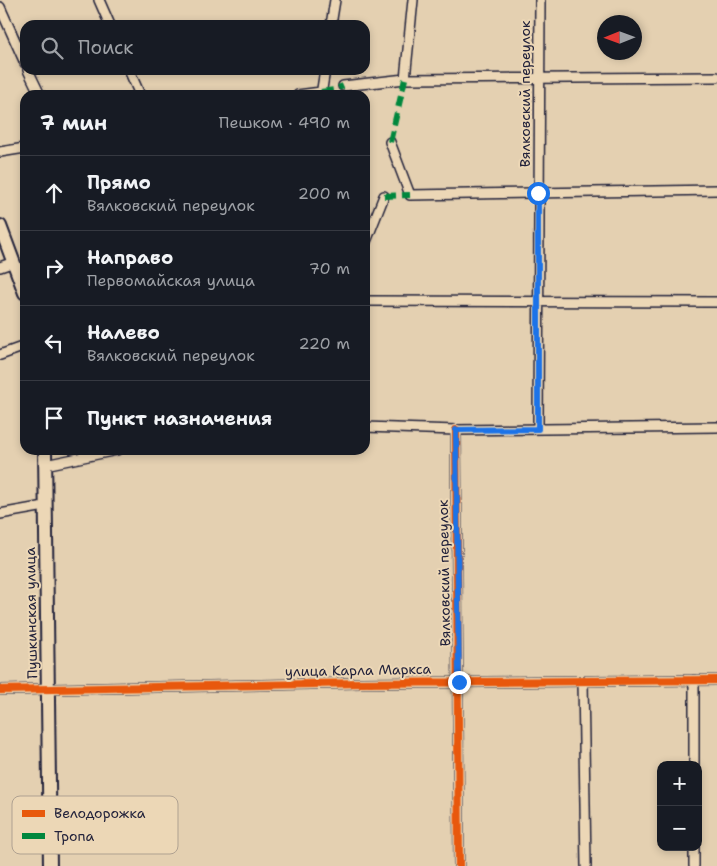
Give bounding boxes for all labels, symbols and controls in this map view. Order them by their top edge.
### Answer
north arrow [597,15,642,60]
search box [20,20,370,75]
street label: Вялковский переулок [516,20,534,167]
icon: search [38,34,66,62]
text: Поиск [78,35,133,60]
text: 7 мин [40,109,107,137]
text: Пешком · 490 m [219,112,350,133]
text: Прямо [87,170,151,195]
icon: ahead [40,179,68,207]
route start [527,182,550,205]
text: 200 m [298,183,350,204]
text: Вялковский переулок [87,195,255,216]
text: Направо [87,245,173,270]
icon: right [40,254,68,282]
text: 70 m [309,258,350,279]
text: Первомайская улица [87,270,255,291]
text: Налево [87,320,160,345]
icon: left [40,329,68,357]
text: 220 m [298,333,350,354]
text: Вялковский переулок [87,345,255,366]
icon: arrive [40,404,68,432]
text: Пункт назначения [87,406,272,431]
street label: Вялковский переулок [434,499,454,646]
street label: Пушкинская улица [21,547,41,679]
street label: улица Карла Маркса [285,660,432,680]
route end [448,671,471,694]
map controls [657,761,702,851]
button: + [657,761,702,806]
legend [12,796,178,854]
text: Велодорожка [54,804,146,822]
button: − [657,806,702,851]
text: Тропа [54,827,95,845]

